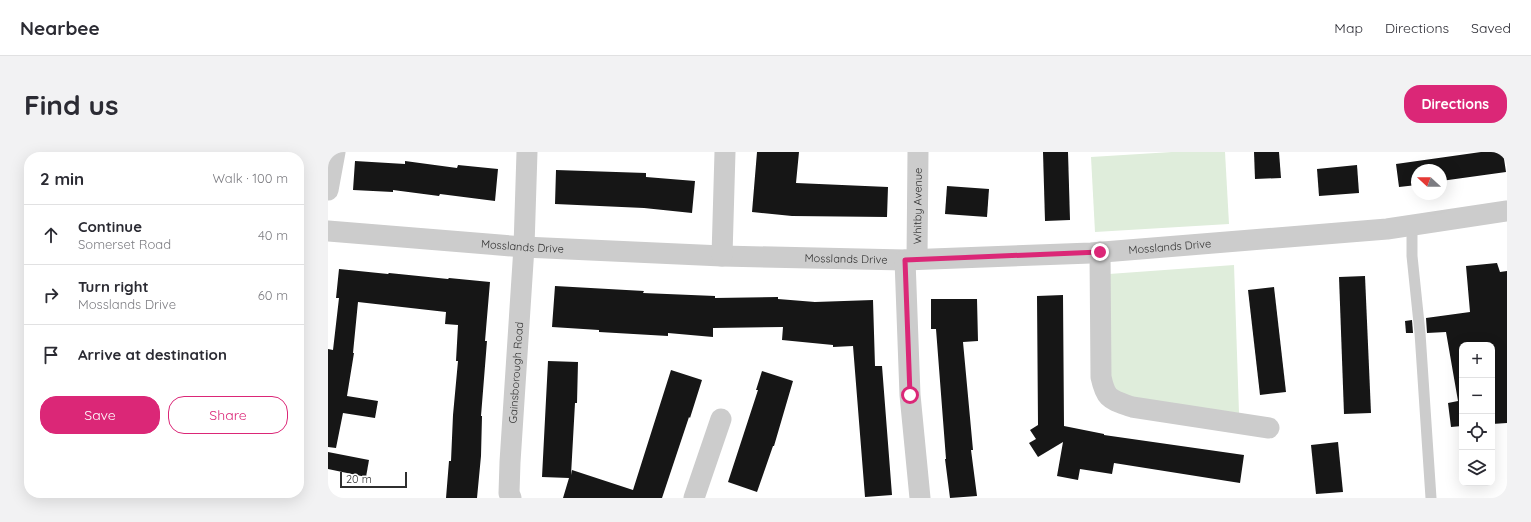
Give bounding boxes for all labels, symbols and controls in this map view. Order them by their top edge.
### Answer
text: Nearbee [20,16,100,40]
text: Map [1334,19,1363,37]
text: Directions [1385,19,1449,37]
text: Saved [1471,19,1511,37]
button: Directions [1404,85,1507,123]
text: Find us [24,87,118,122]
north arrow [1411,164,1447,200]
text: 2 min [40,168,84,189]
street label: Whitby Avenue [910,168,925,244]
text: Walk · 100 m [212,170,288,186]
text: Continue [78,217,142,236]
icon: ahead [40,224,62,246]
text: 40 m [258,227,288,243]
text: Somerset Road [78,236,171,252]
street label: Mosslands Drive [1128,236,1212,257]
street label: Mosslands Drive [480,237,564,256]
route end [1091,243,1109,261]
street label: Mosslands Drive [804,251,888,267]
text: Turn right [78,277,149,296]
icon: right [40,284,62,306]
text: 60 m [258,287,288,303]
text: Mosslands Drive [78,296,176,312]
street label: Gainsborough Road [506,321,526,424]
map controls [1459,342,1495,486]
button: + [1459,342,1495,378]
icon: arrive [40,344,62,366]
text: Arrive at destination [78,345,227,364]
button: − [1459,378,1495,414]
route start [901,386,919,404]
button: Save [40,396,160,434]
button: Share [168,396,288,434]
button: locate [1459,414,1495,450]
button: layers [1459,450,1495,486]
scale bar [340,470,407,489]
text: 20 m [346,472,372,486]

